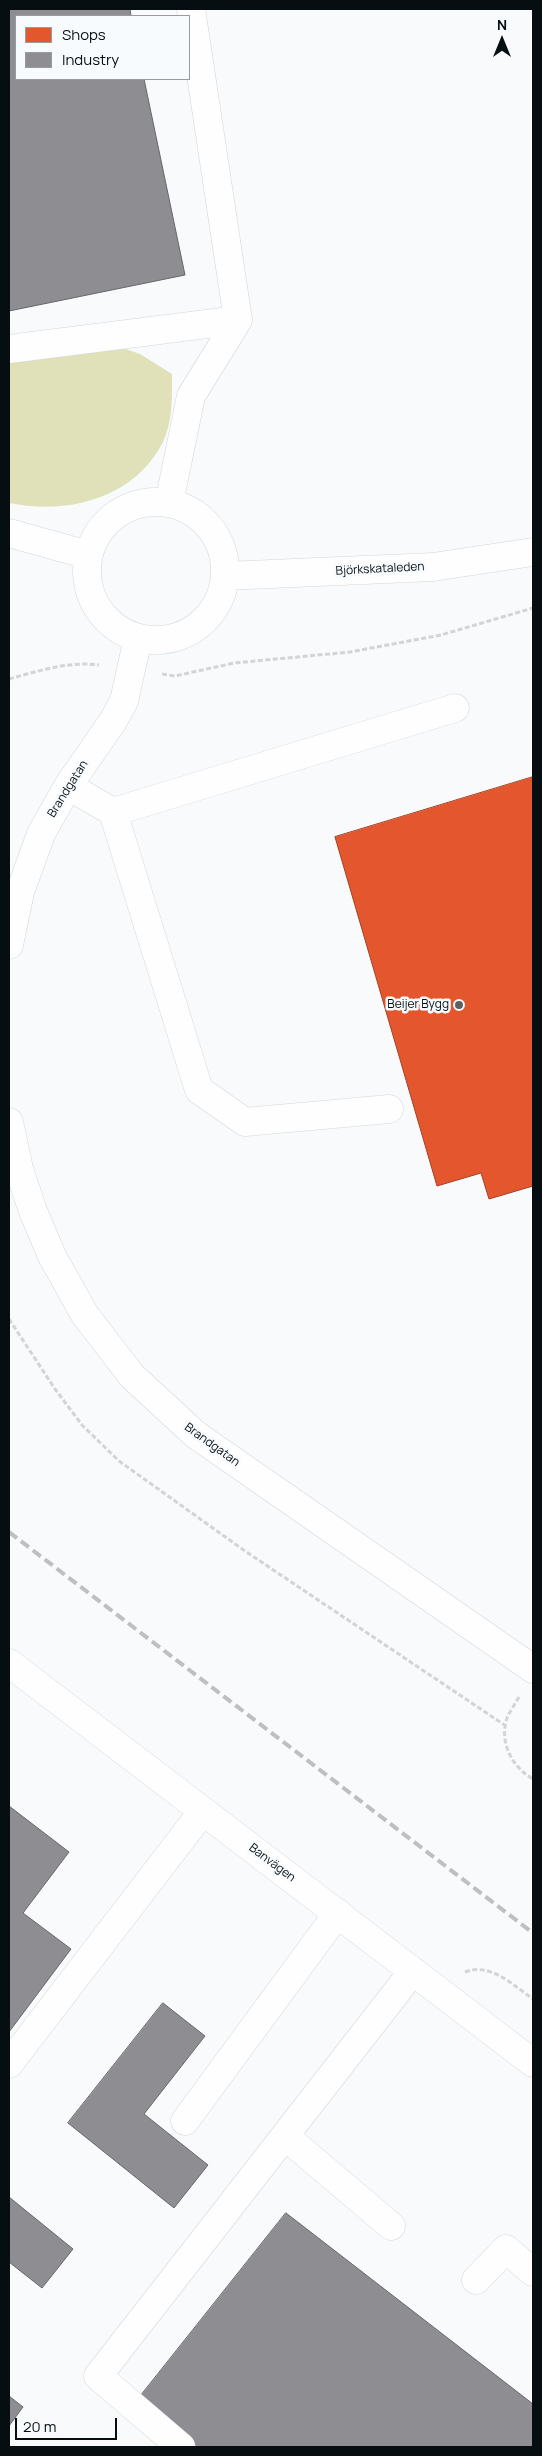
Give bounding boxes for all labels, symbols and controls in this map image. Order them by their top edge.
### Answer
legend [15,15,190,80]
north arrow [477,15,527,65]
text: N [497,15,507,34]
text: Shops [62,24,106,45]
text: Industry [62,49,119,70]
street label: Björkskataleden [335,559,425,579]
street label: Brandgatan [45,758,91,820]
place label: Beijer Bygg [387,998,449,1012]
marker: Beijer Bygg [453,999,465,1011]
street label: Brandgatan [182,1420,242,1470]
street label: Banvägen [246,1841,298,1885]
scale bar [18,2408,120,2440]
text: 20 m [23,2416,56,2437]

